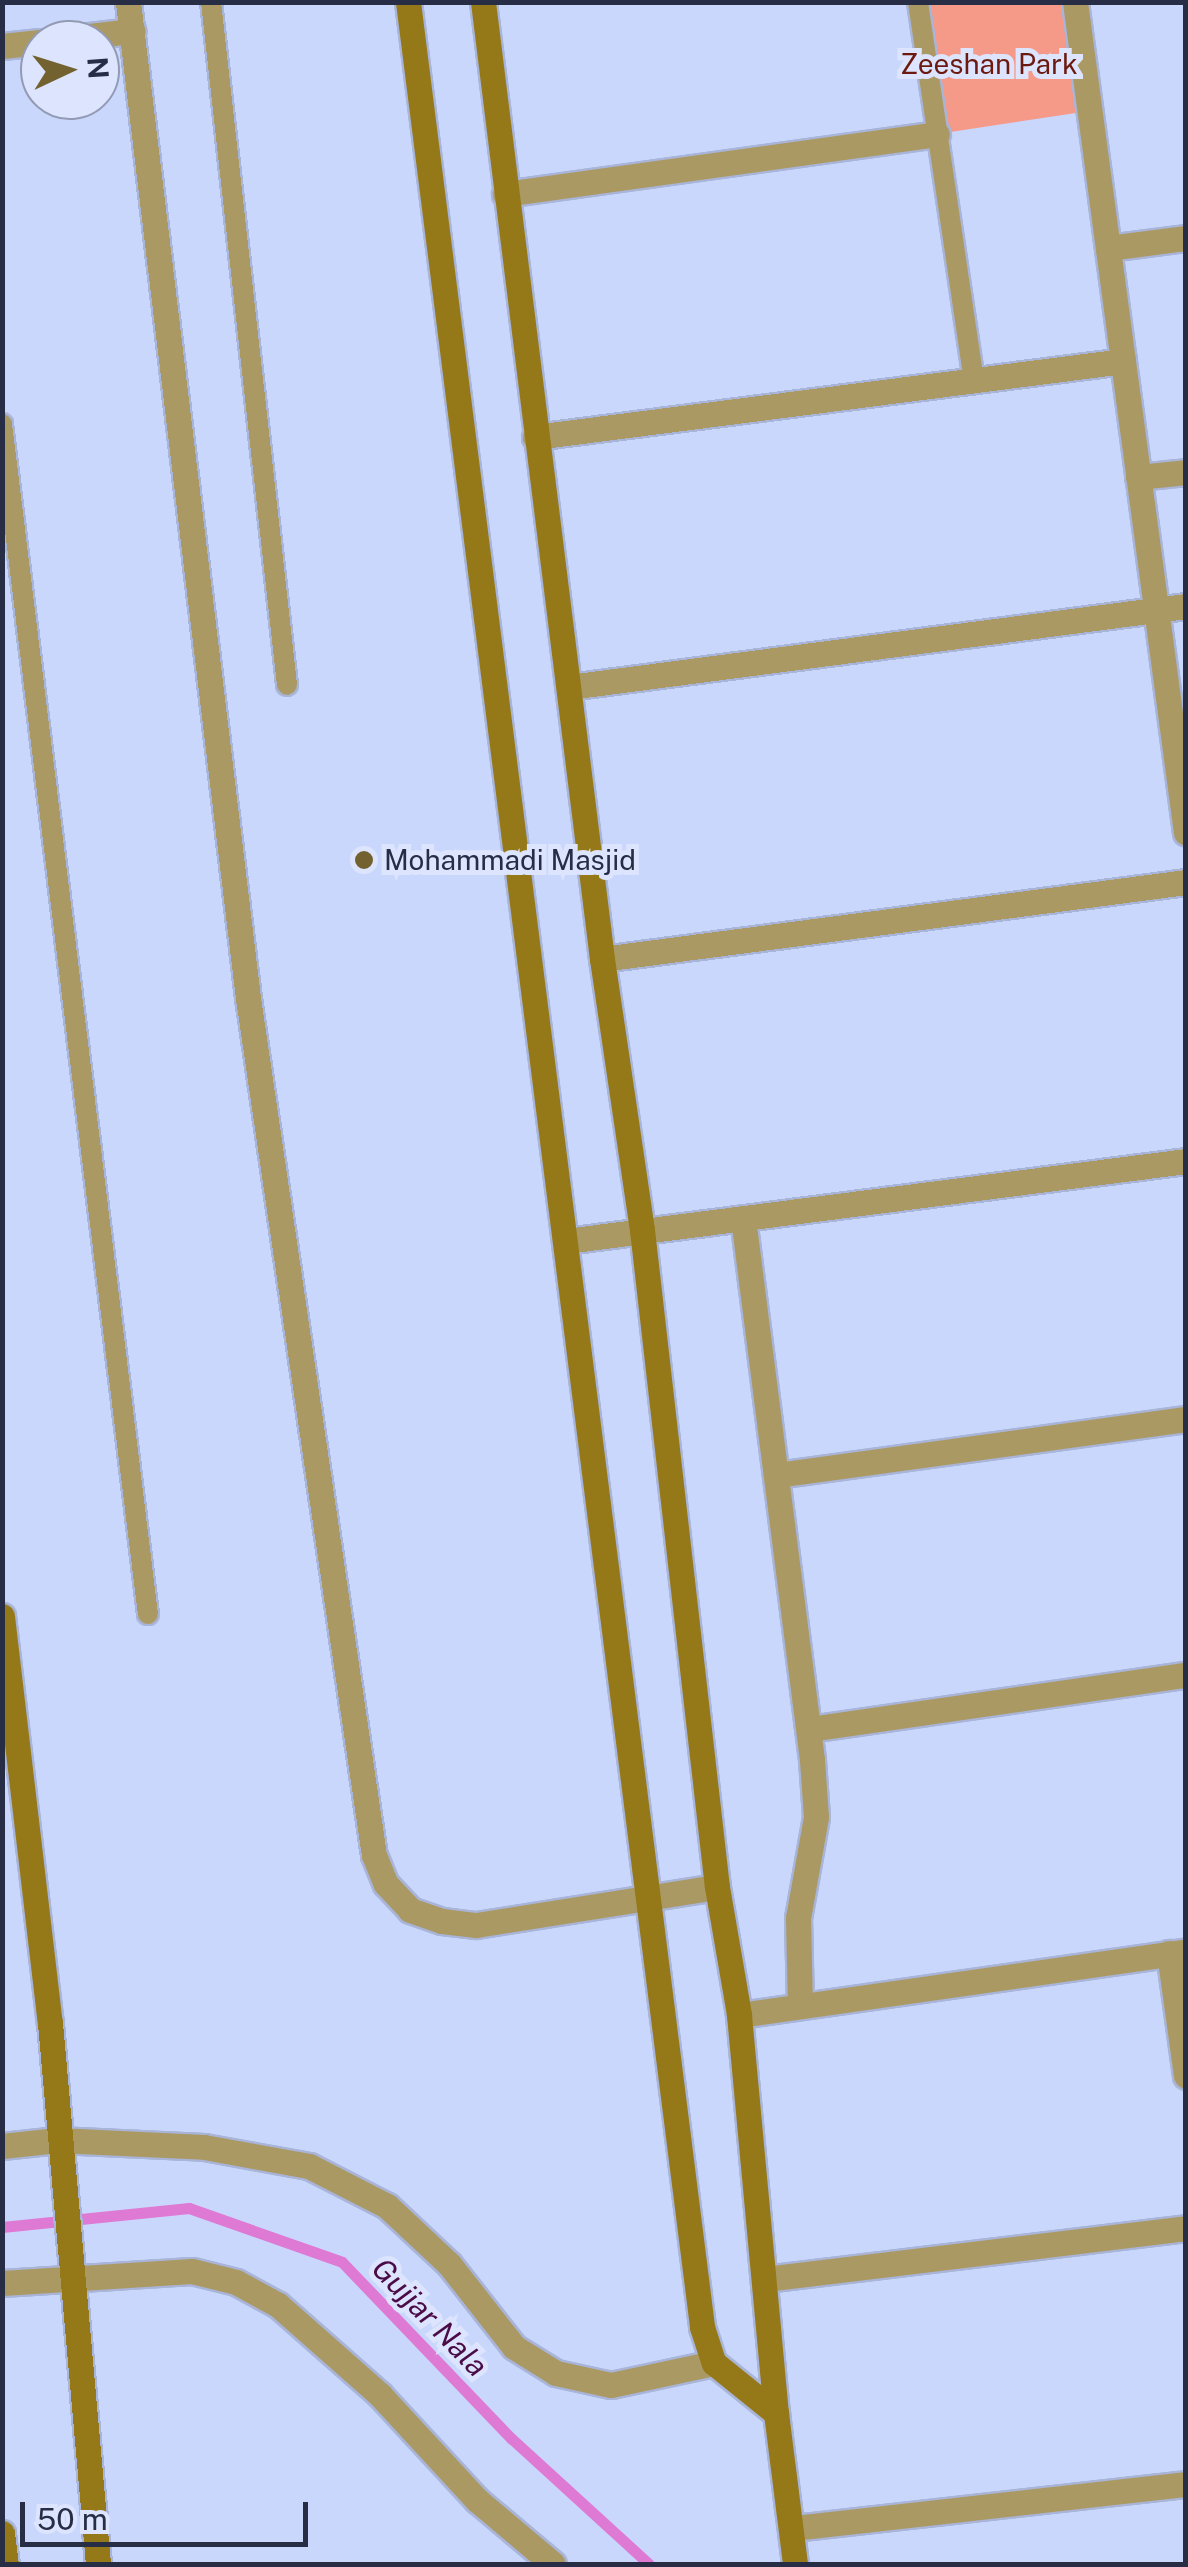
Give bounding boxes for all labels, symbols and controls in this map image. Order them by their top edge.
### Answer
north arrow [20,20,120,120]
park label: Zeeshan Park [900,47,1078,81]
text: N [81,56,116,80]
place label: Mohammadi Masjid [384,843,636,877]
marker: Mohammadi Masjid [353,849,375,871]
water label: Gujjar Nala [365,2250,495,2384]
scale bar [25,2482,312,2544]
text: 50 m [37,2501,108,2537]

